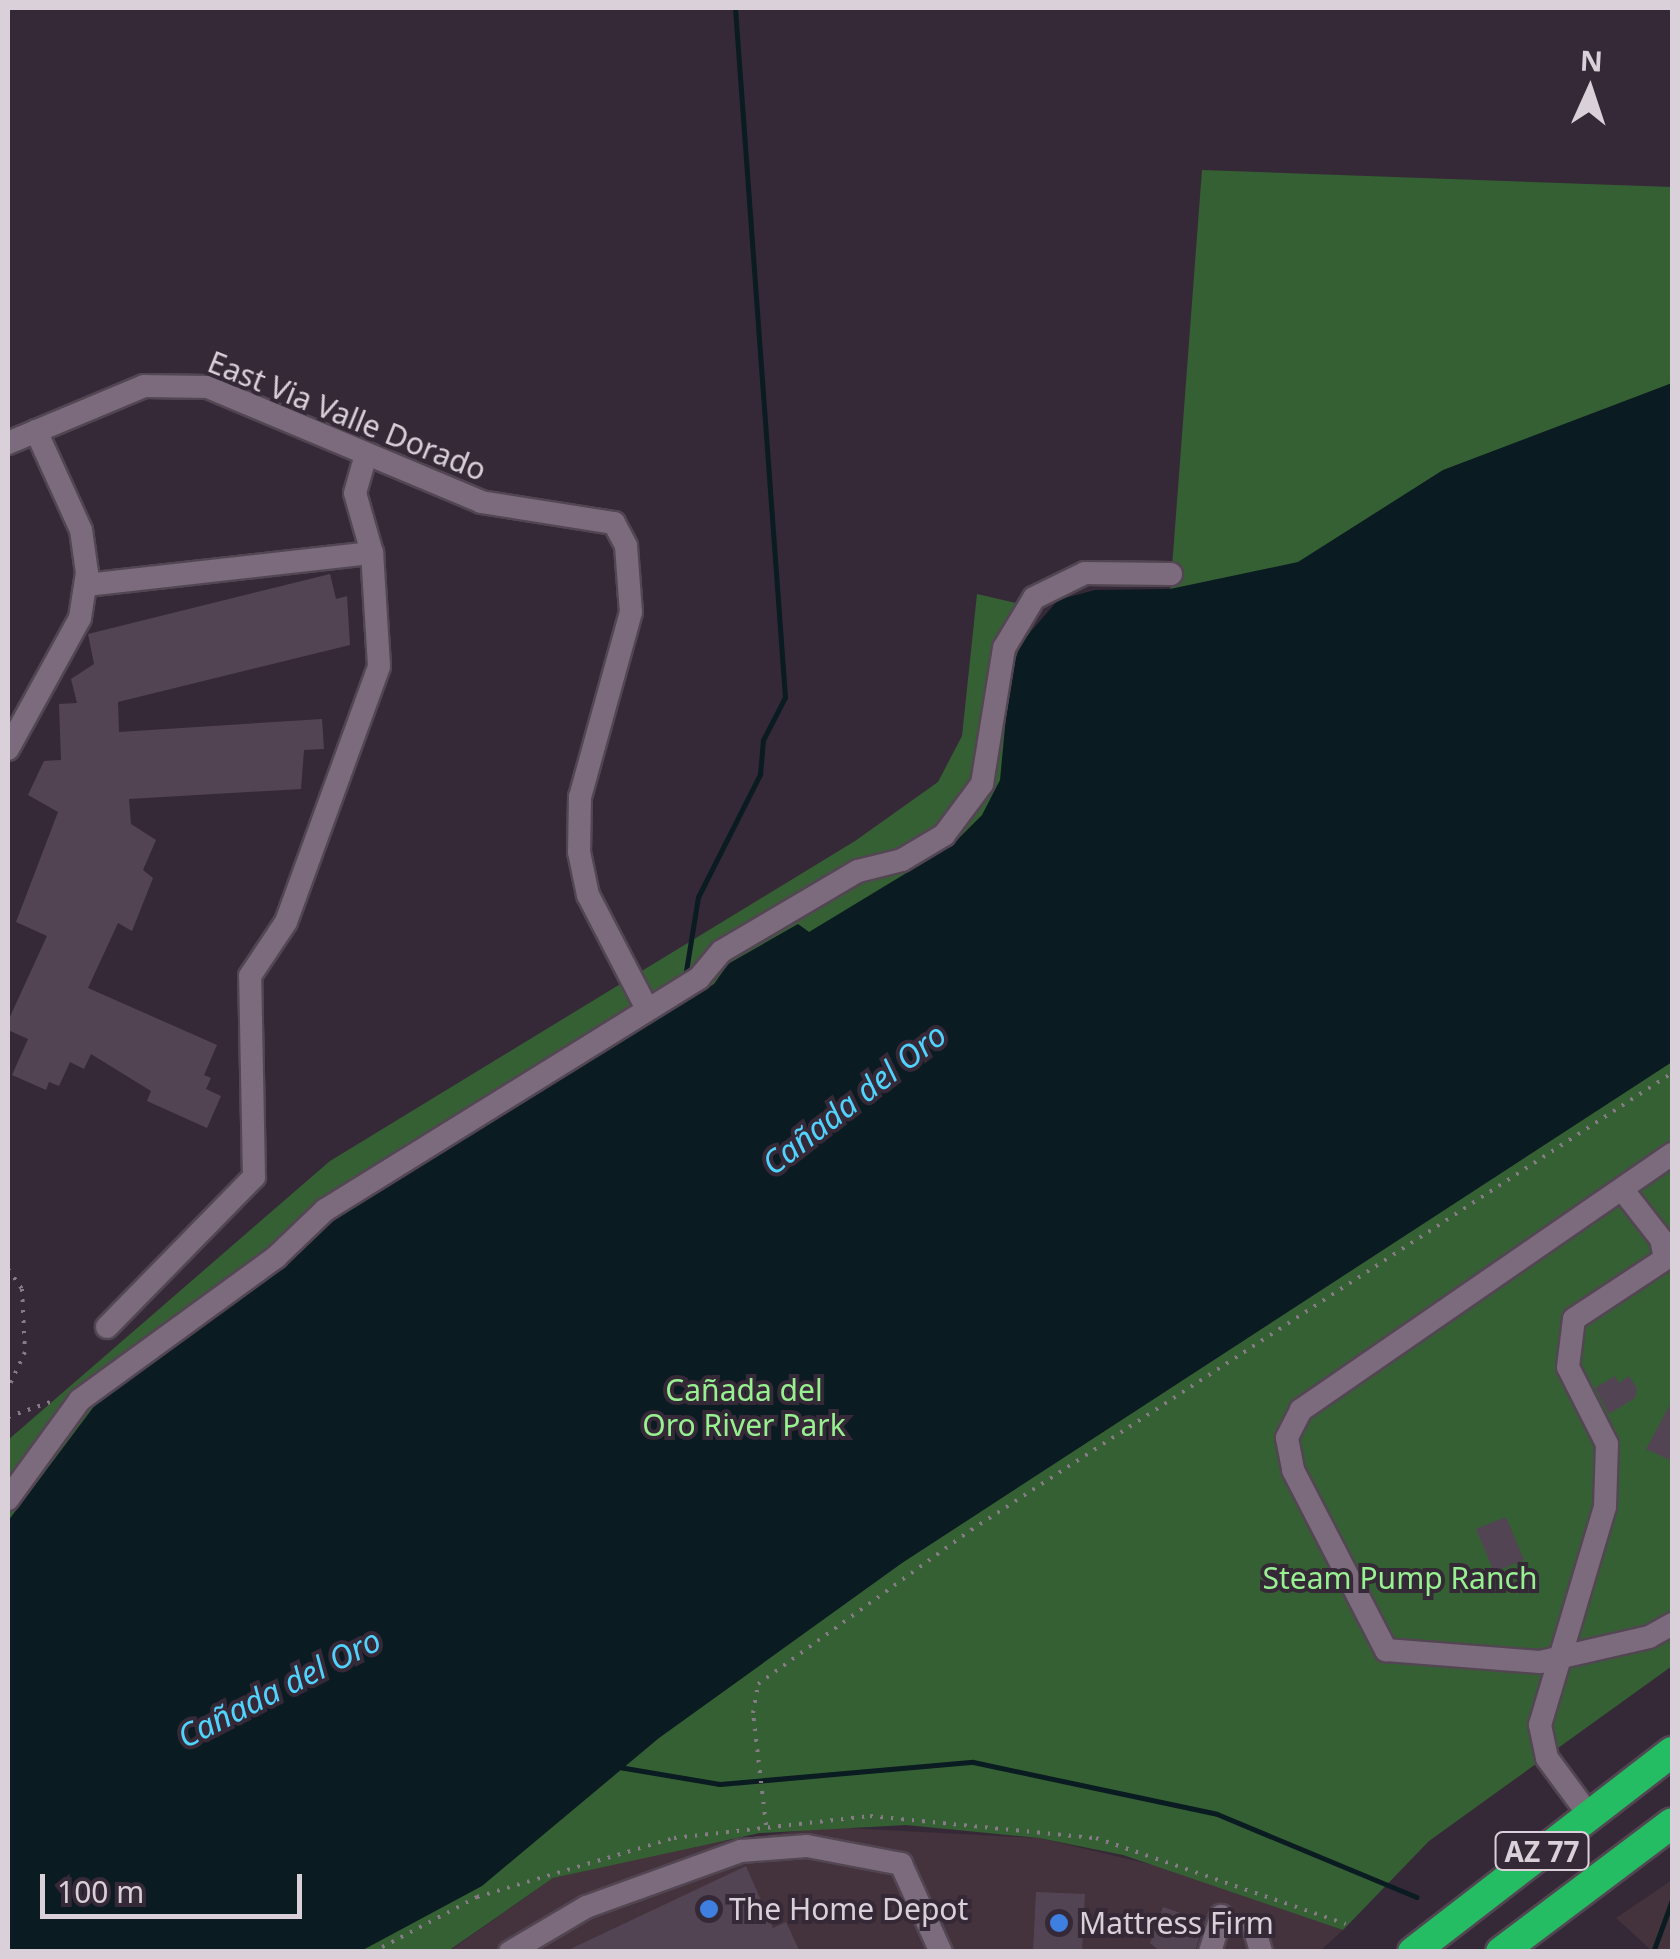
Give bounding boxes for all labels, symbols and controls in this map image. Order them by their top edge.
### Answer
north arrow [1540,40,1640,140]
text: N [1579,40,1604,80]
street label: East Via Valle Dorado [203,344,491,488]
water label: Cañada del Oro [754,1015,954,1183]
park label: Cañada del Oro River Park [642,1372,846,1442]
park label: Steam Pump Ranch [1263,1560,1537,1596]
water label: Cañada del Oro [171,1620,387,1756]
road number: AZ 77 [1494,1828,1590,1874]
scale bar [45,1854,308,1916]
text: 100 m [57,1871,144,1912]
place label: The Home Depot [729,1891,968,1927]
marker: The Home Depot [698,1898,720,1920]
place label: Mattress Firm [1079,1905,1274,1941]
marker: Mattress Firm [1048,1912,1070,1934]

